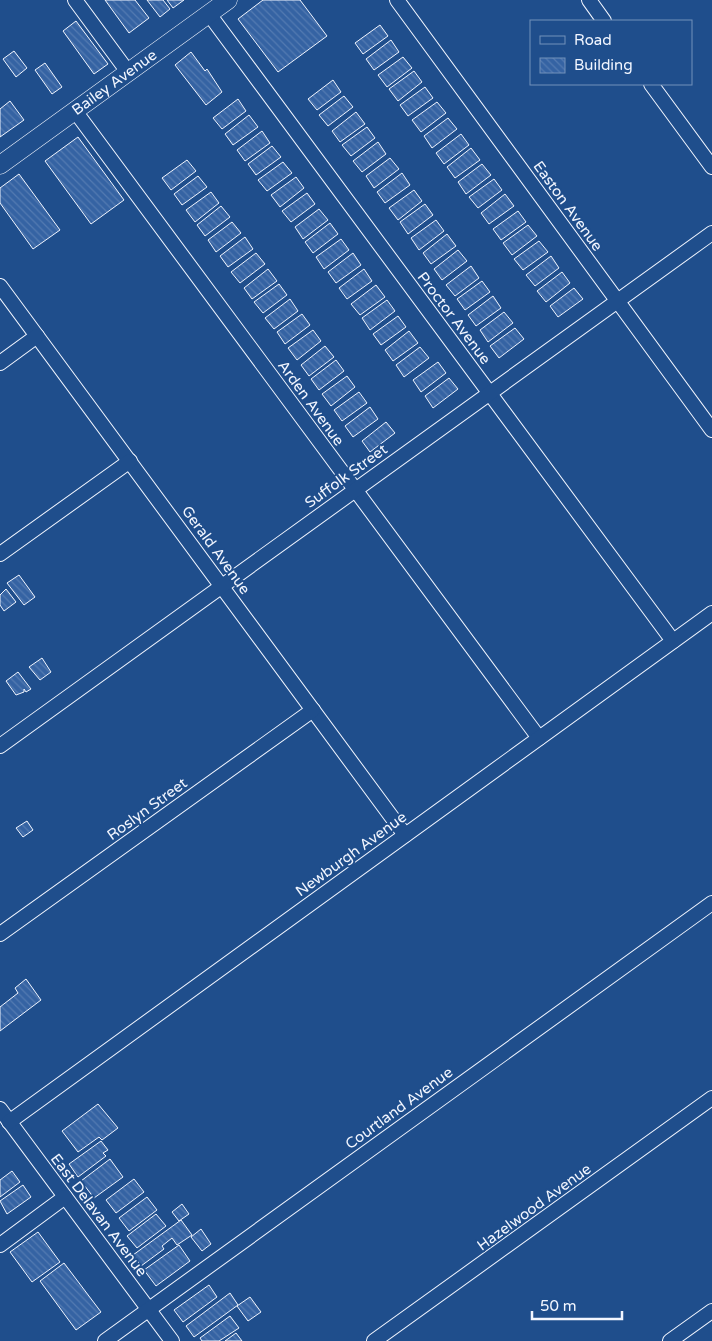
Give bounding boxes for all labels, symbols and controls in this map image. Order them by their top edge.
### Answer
legend [530,20,692,85]
text: Road [574,31,612,49]
street label: Bailey Avenue [68,46,160,119]
text: Building [574,56,633,74]
street label: Easton Avenue [529,158,607,254]
street label: Proctor Avenue [414,268,494,368]
street label: Arden Avenue [274,357,348,449]
street label: Suffolk Street [301,440,391,512]
street label: Gerald Avenue [178,502,254,598]
street label: Roslyn Street [103,774,191,844]
street label: Newburgh Avenue [292,808,410,900]
street label: Courtland Avenue [342,1063,456,1153]
street label: East Delavan Avenue [47,1150,151,1280]
street label: Hazelwood Avenue [473,1160,595,1254]
scale bar [532,1288,622,1320]
text: 50 m [540,1297,577,1315]

